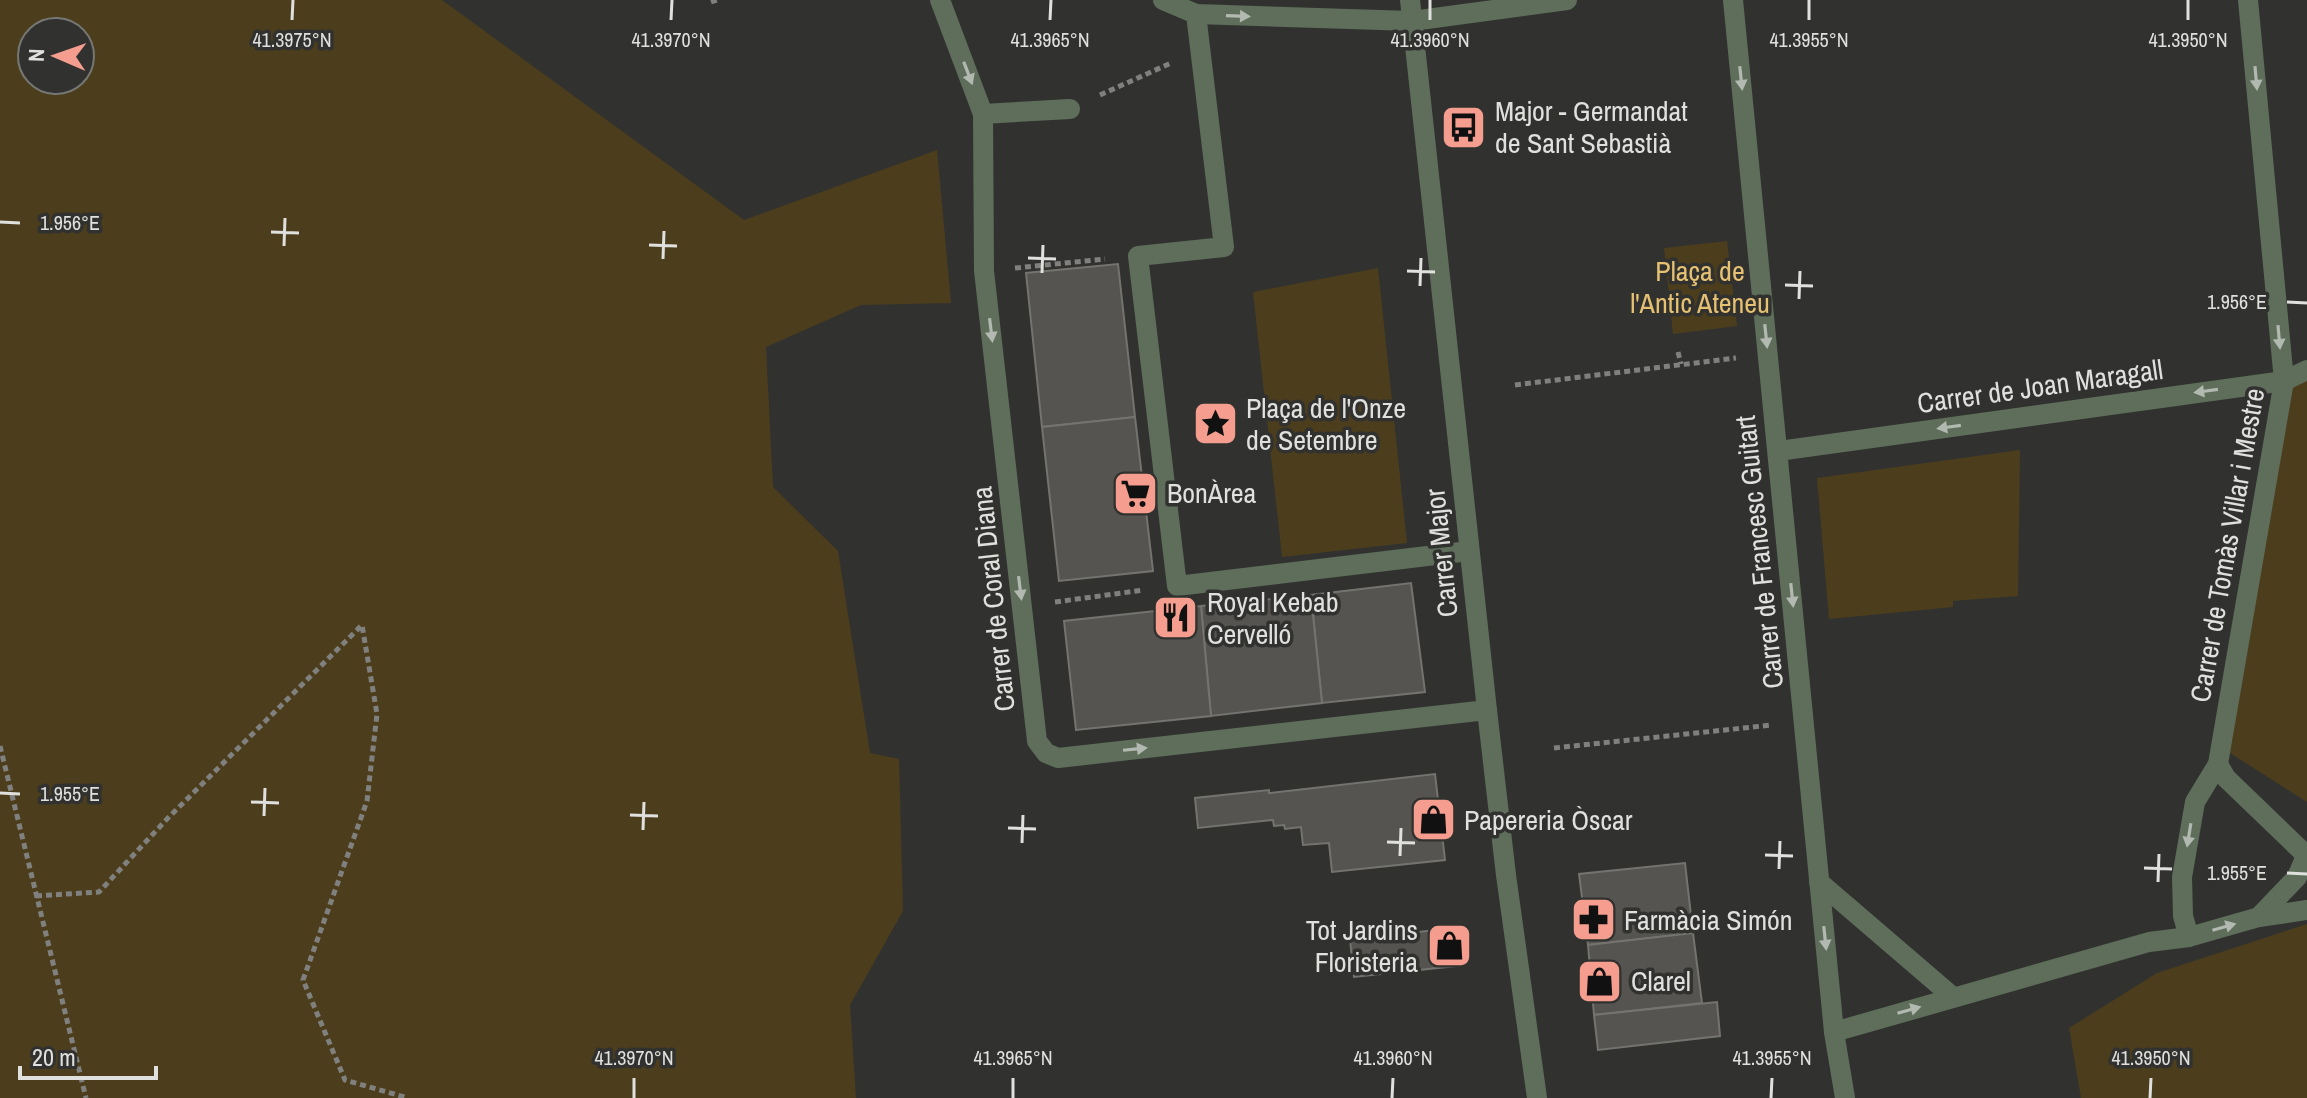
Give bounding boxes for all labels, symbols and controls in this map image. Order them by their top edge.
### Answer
one-way arrow [1226,9,1251,22]
north arrow [16,16,96,96]
text: 41.3975°N [252,26,332,53]
text: 41.3970°N [631,26,711,53]
text: 41.3965°N [1010,26,1090,53]
text: 41.3960°N [1390,26,1470,53]
text: 41.3955°N [1769,26,1849,53]
text: 41.3950°N [2148,26,2228,53]
text: N [21,48,51,62]
one-way arrow [962,61,975,85]
one-way arrow [1735,66,1748,91]
one-way arrow [2249,66,2262,91]
place label: Major - Germandat de Sant Sebastià [1495,92,1688,162]
bus stop icon: Major - Germandat de Sant Sebastià [1440,103,1488,151]
text: 1.956°E [40,209,100,236]
park label: Plaça de l'Antic Ateneu [1630,252,1770,322]
text: 1.956°E [2207,288,2267,315]
one-way arrow [984,317,997,342]
one-way arrow [1760,324,1773,349]
one-way arrow [2273,325,2286,350]
street label: Carrer de Joan Maragall [1915,350,2165,422]
street label: Carrer de Tomàs Villar i Mestre [2181,385,2273,705]
one-way arrow [2193,385,2218,398]
place label: Plaça de l'Onze de Setembre [1246,389,1406,459]
place icon: Plaça de l'Onze de Setembre [1191,400,1239,448]
street label: Carrer de Francesc Guitart [1726,414,1792,690]
one-way arrow [1936,421,1961,434]
supermarket icon: BonÀrea [1112,469,1160,517]
place label: BonÀrea [1167,474,1257,512]
street label: Carrer de Coral Diana [962,484,1024,713]
street label: Carrer Major [1415,487,1467,619]
one-way arrow [1014,576,1027,601]
place label: Royal Kebab Cervelló [1207,583,1338,653]
one-way arrow [1785,583,1798,608]
restaurant icon: Royal Kebab Cervelló [1152,594,1200,642]
one-way arrow [1123,743,1148,756]
text: 1.955°E [40,780,100,807]
shop icon: Papereria Òscar [1409,796,1457,844]
place label: Papereria Òscar [1464,801,1633,839]
one-way arrow [2182,822,2195,847]
text: 1.955°E [2207,859,2267,886]
pharmacy icon: Farmàcia Simón [1569,896,1617,944]
place label: Farmàcia Simón [1624,901,1793,939]
place label: Tot Jardins Floristeria [1306,911,1418,981]
one-way arrow [2212,920,2236,933]
shop icon: Tot Jardins Floristeria [1425,922,1473,970]
one-way arrow [1818,925,1831,950]
shop icon: Clarel [1576,957,1624,1005]
place label: Clarel [1631,962,1691,1000]
one-way arrow [1897,1003,1921,1016]
scale bar [20,1030,156,1080]
text: 20 m [32,1041,76,1073]
text: 41.3970°N [594,1044,674,1071]
text: 41.3965°N [973,1044,1053,1071]
text: 41.3960°N [1353,1044,1433,1071]
text: 41.3955°N [1732,1044,1812,1071]
text: 41.3950°N [2111,1044,2191,1071]

